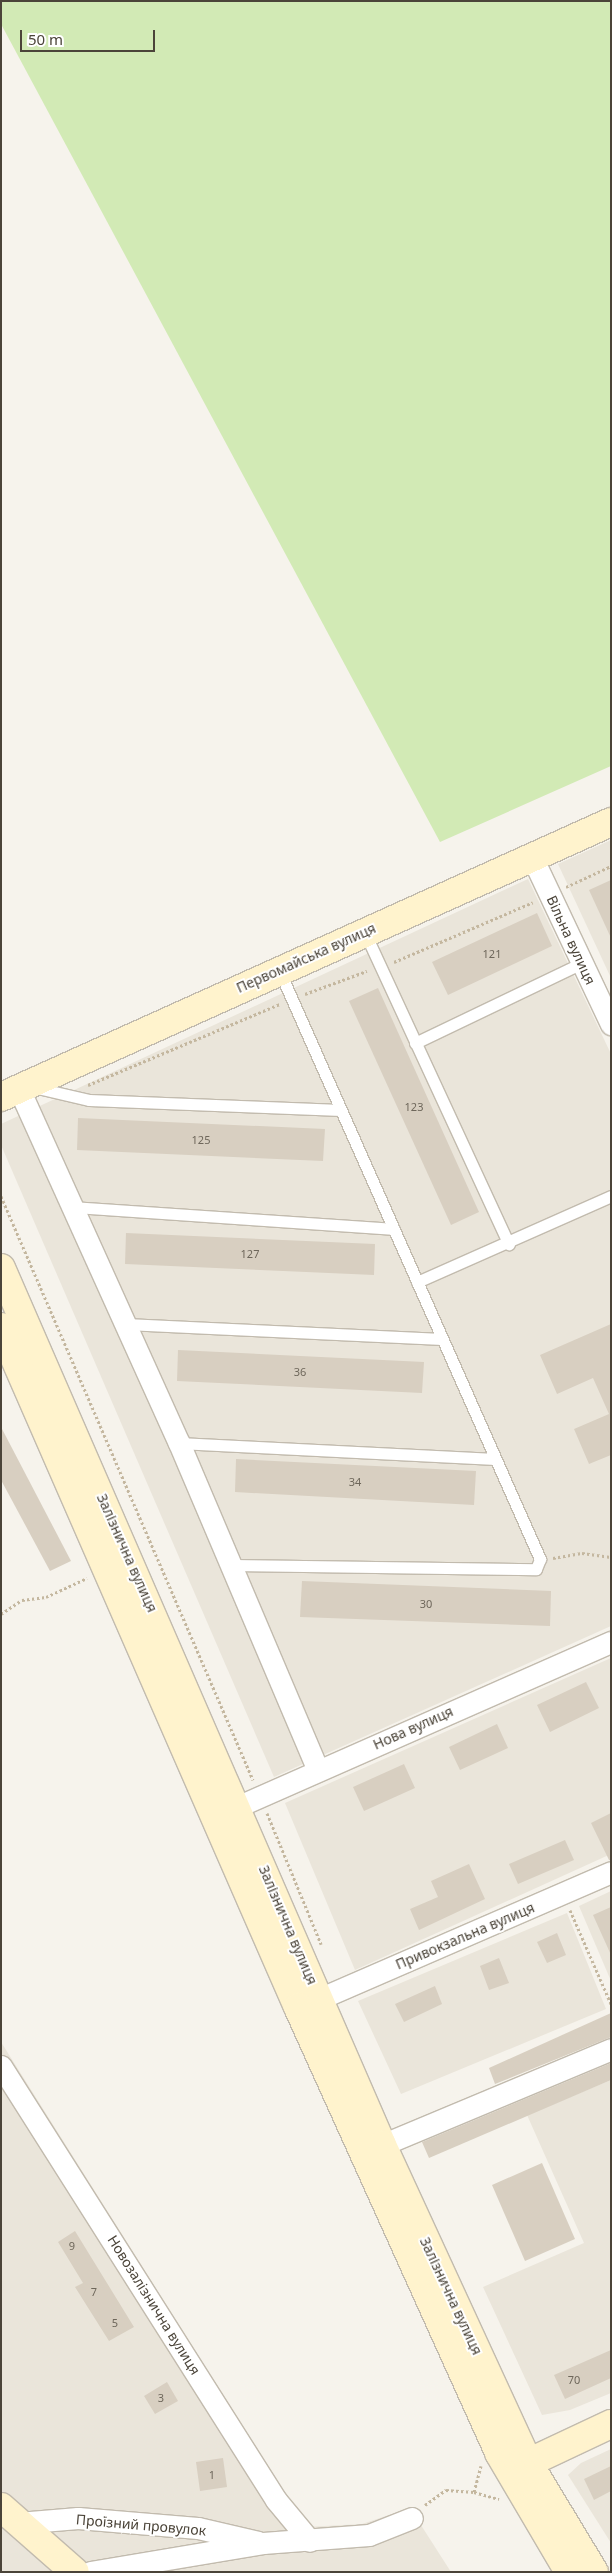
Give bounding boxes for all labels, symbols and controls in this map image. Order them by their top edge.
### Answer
scale bar [22,20,158,52]
text: 50 m [28,29,63,49]
street label: Вільна вулиця [543,893,599,987]
street label: Первомайська вулиця [234,920,378,996]
house number: 121 [483,947,501,961]
house number: 123 [405,1100,423,1114]
house number: 125 [192,1133,210,1147]
house number: 127 [241,1247,259,1261]
house number: 36 [294,1365,306,1379]
house number: 34 [349,1475,361,1489]
street label: Залізнична вулиця [93,1491,161,1615]
house number: 30 [420,1597,432,1611]
street label: Нова вулиця [370,1703,456,1753]
street label: Залізнична вулиця [255,1863,321,1987]
street label: Привокзальна вулиця [393,1899,537,1973]
street label: Новозалізнична вулиця [104,2232,204,2378]
street label: Залізнична вулиця [416,2235,486,2357]
house number: 9 [69,2239,75,2253]
house number: 7 [91,2285,97,2299]
house number: 5 [112,2316,118,2330]
house number: 70 [568,2373,580,2387]
house number: 3 [158,2391,164,2405]
house number: 1 [209,2468,215,2482]
street label: Проїзний провулок [75,2511,207,2539]

